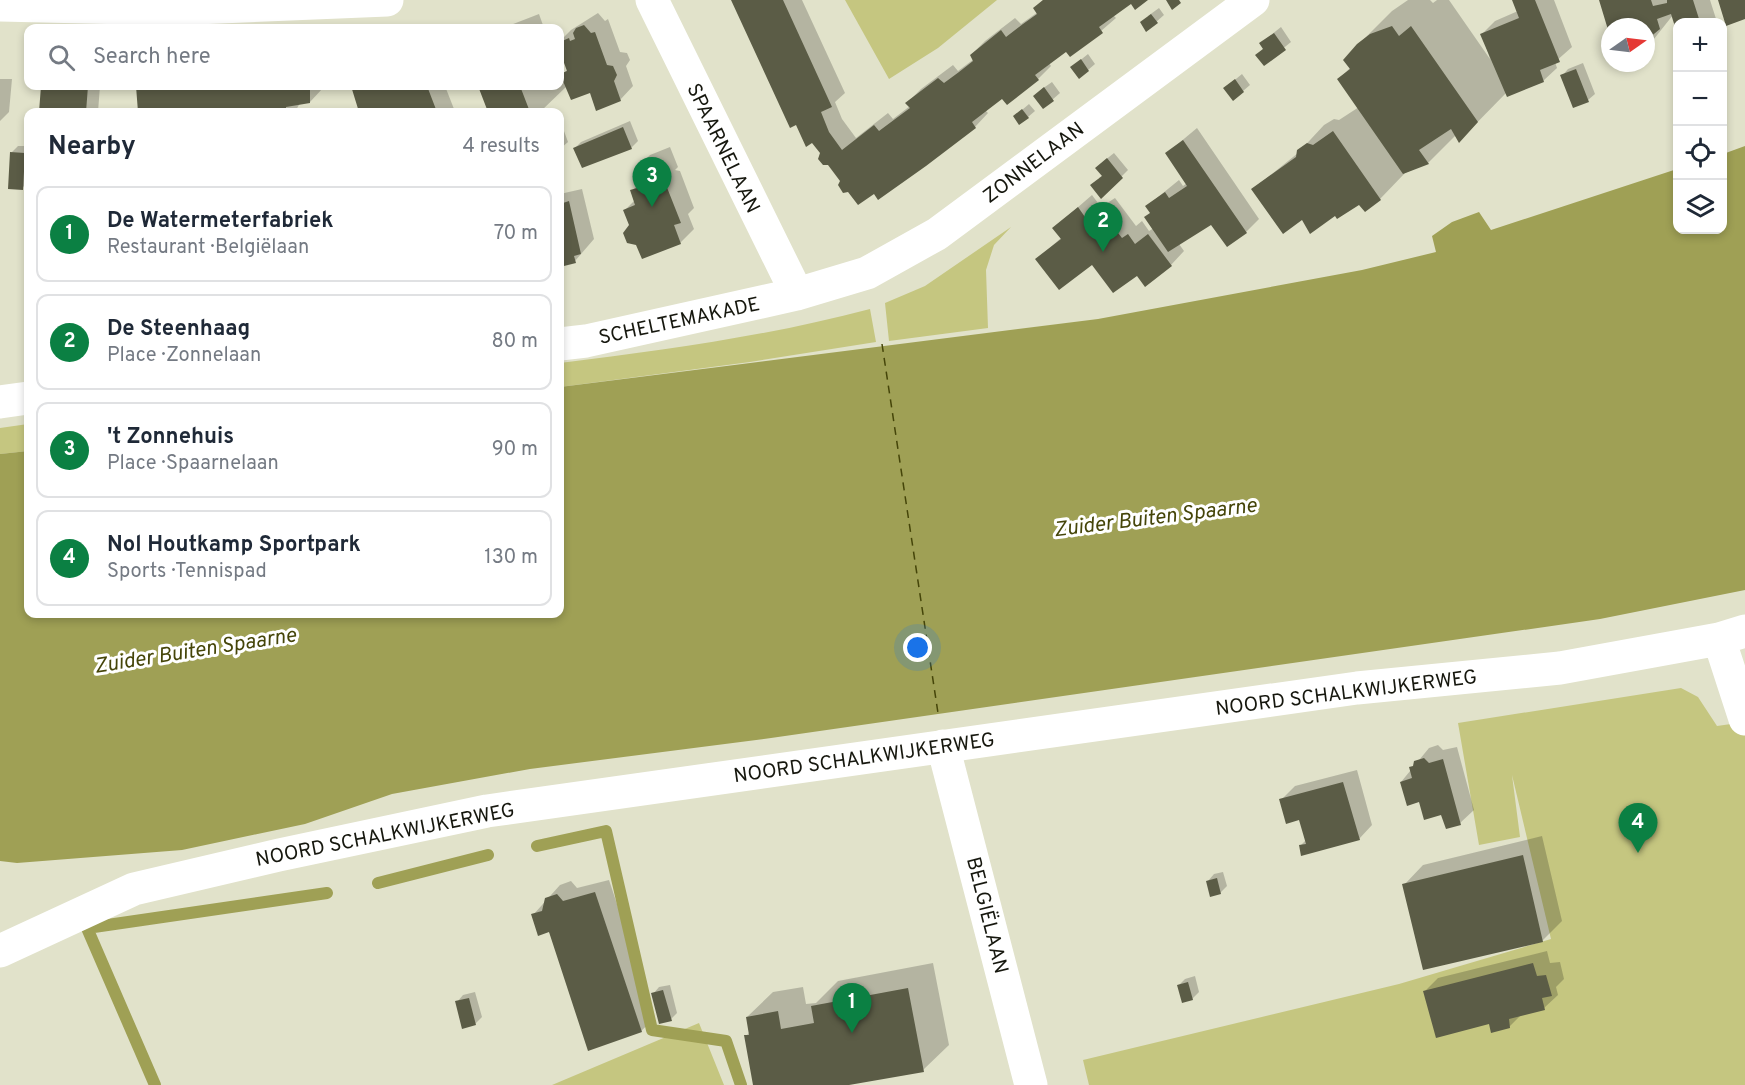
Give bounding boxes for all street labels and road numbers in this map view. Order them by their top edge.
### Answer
street label: SPAARNELAAN [680,80,765,218]
street label: ZONNELAAN [978,117,1090,210]
street label: SCHELTEMAKADE [596,292,762,352]
street label: NOORD SCHALKWIJKERWEG [1214,665,1479,723]
street label: NOORD SCHALKWIJKERWEG [732,728,996,790]
street label: NOORD SCHALKWIJKERWEG [254,798,517,874]
street label: BELGIËLAAN [959,854,1014,977]

